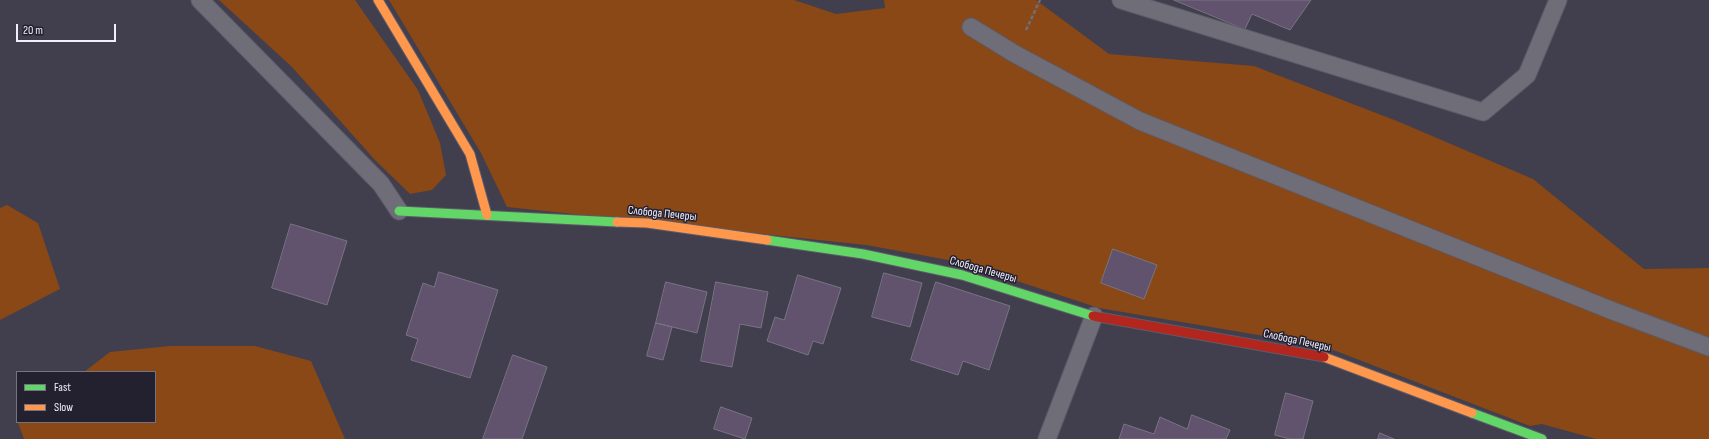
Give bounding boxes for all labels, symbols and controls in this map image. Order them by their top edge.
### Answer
scale bar [18,16,118,42]
text: 20 m [23,23,43,38]
street label: Слобода Печеры [627,203,697,225]
street label: Слобода Печеры [948,254,1018,286]
street label: Слобода Печеры [1262,327,1332,355]
legend [16,371,156,423]
text: Fast [54,380,71,395]
text: Slow [54,400,73,415]

